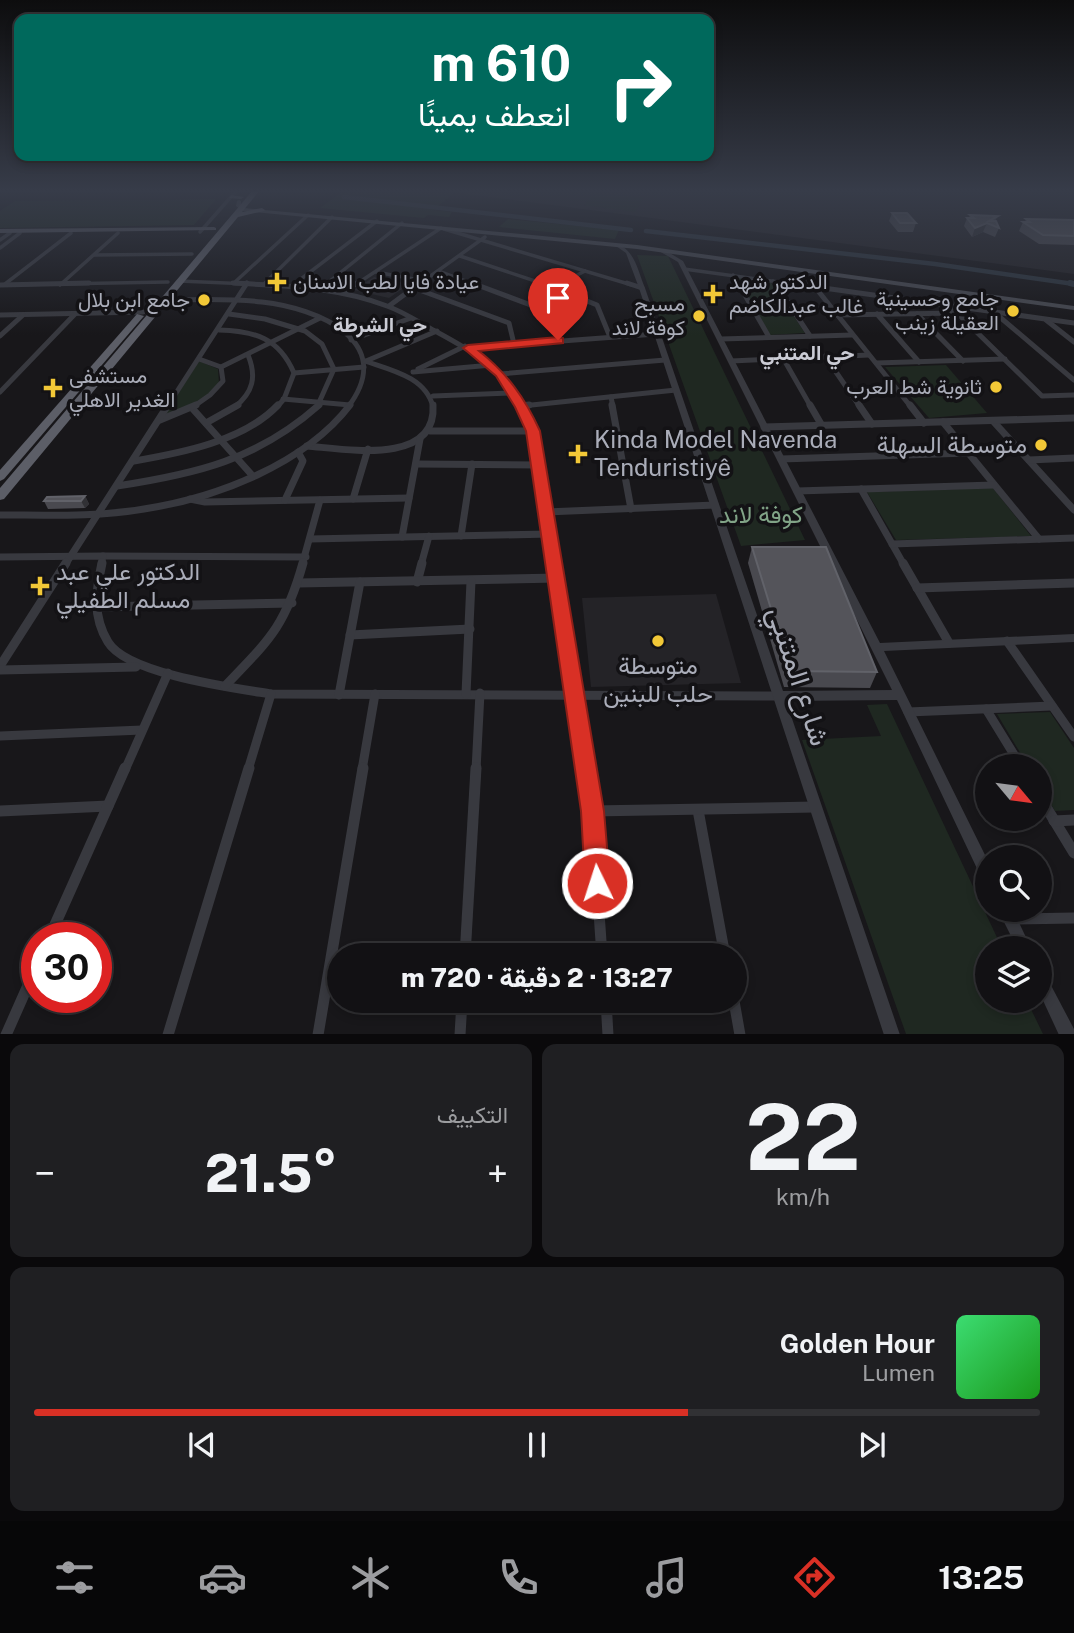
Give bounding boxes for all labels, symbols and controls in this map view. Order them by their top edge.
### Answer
text: 610 m [431,34,571,92]
icon: right [595,42,686,133]
text: انعطف يمينًا [418,96,571,133]
pin [528,268,588,340]
place label: عيادة فايا لطب الاسنان [293,269,479,294]
place label: الدكتور شهد غالب عبدالكاضم [729,269,864,320]
marker: عيادة فايا لطب الاسنان [267,272,287,292]
icon: arrive [539,279,577,317]
marker: الدكتور شهد غالب عبدالكاضم [703,284,723,304]
place label: جامع وحسينية العقيلة زينب [876,286,999,336]
place label: جامع ابن بلال [78,287,190,314]
place label: مسبح كوفة لاند [612,291,685,341]
marker: جامع ابن بلال [196,292,212,308]
marker: جامع وحسينية العقيلة زينب [1005,303,1021,319]
marker: مسبح كوفة لاند [691,308,707,324]
district label: حي الشرطة [333,312,427,342]
district label: حي المتنبي [760,340,854,370]
place label: مستشفى الغدير الاهلي [69,363,175,417]
place label: ثانوية شط العرب [846,374,982,400]
marker: مستشفى الغدير الاهلي [43,378,63,398]
marker: ثانوية شط العرب [988,379,1004,395]
place label: Kinda Model Navenda Tenduristiyê [594,425,837,481]
place label: متوسطة السهلة [877,430,1027,460]
marker: متوسطة السهلة [1033,437,1049,453]
marker: Kinda Model Navenda Tenduristiyê [568,444,588,464]
park label: كوفة لاند [719,500,803,530]
place label: الدكتور علي عبد مسلم الطفيلي [56,557,200,619]
marker: الدكتور علي عبد مسلم الطفيلي [30,576,50,596]
street label: شارع المتنبي [755,602,837,752]
marker: متوسطة حلب للبنين [650,633,666,649]
place label: متوسطة حلب للبنين [603,651,713,708]
north arrow [975,754,1052,831]
map controls [975,754,1052,1013]
button: search [975,845,1052,922]
position arrow [560,846,634,920]
speed limit sign: 30 [21,922,112,1013]
button: layers [975,936,1052,1013]
text: 13:27 · 2 دقيقة · 720 m [401,962,673,993]
text: 22 [745,1084,861,1190]
text: التكييف [437,1101,508,1128]
text: 21.5° [205,1143,337,1204]
text: − [34,1151,55,1196]
text: + [487,1151,508,1196]
text: km/h [776,1183,830,1210]
text: Golden Hour [780,1328,935,1359]
text: Lumen [862,1359,935,1386]
icon: previous [183,1426,221,1464]
icon: pause [518,1426,556,1464]
icon: next [853,1426,891,1464]
icon: filters [50,1553,99,1602]
icon: car [198,1553,247,1602]
icon: climate [346,1553,395,1602]
icon: phone [494,1553,543,1602]
icon: music [642,1553,691,1602]
icon: directions [790,1553,839,1602]
text: 13:25 [938,1559,1024,1596]

